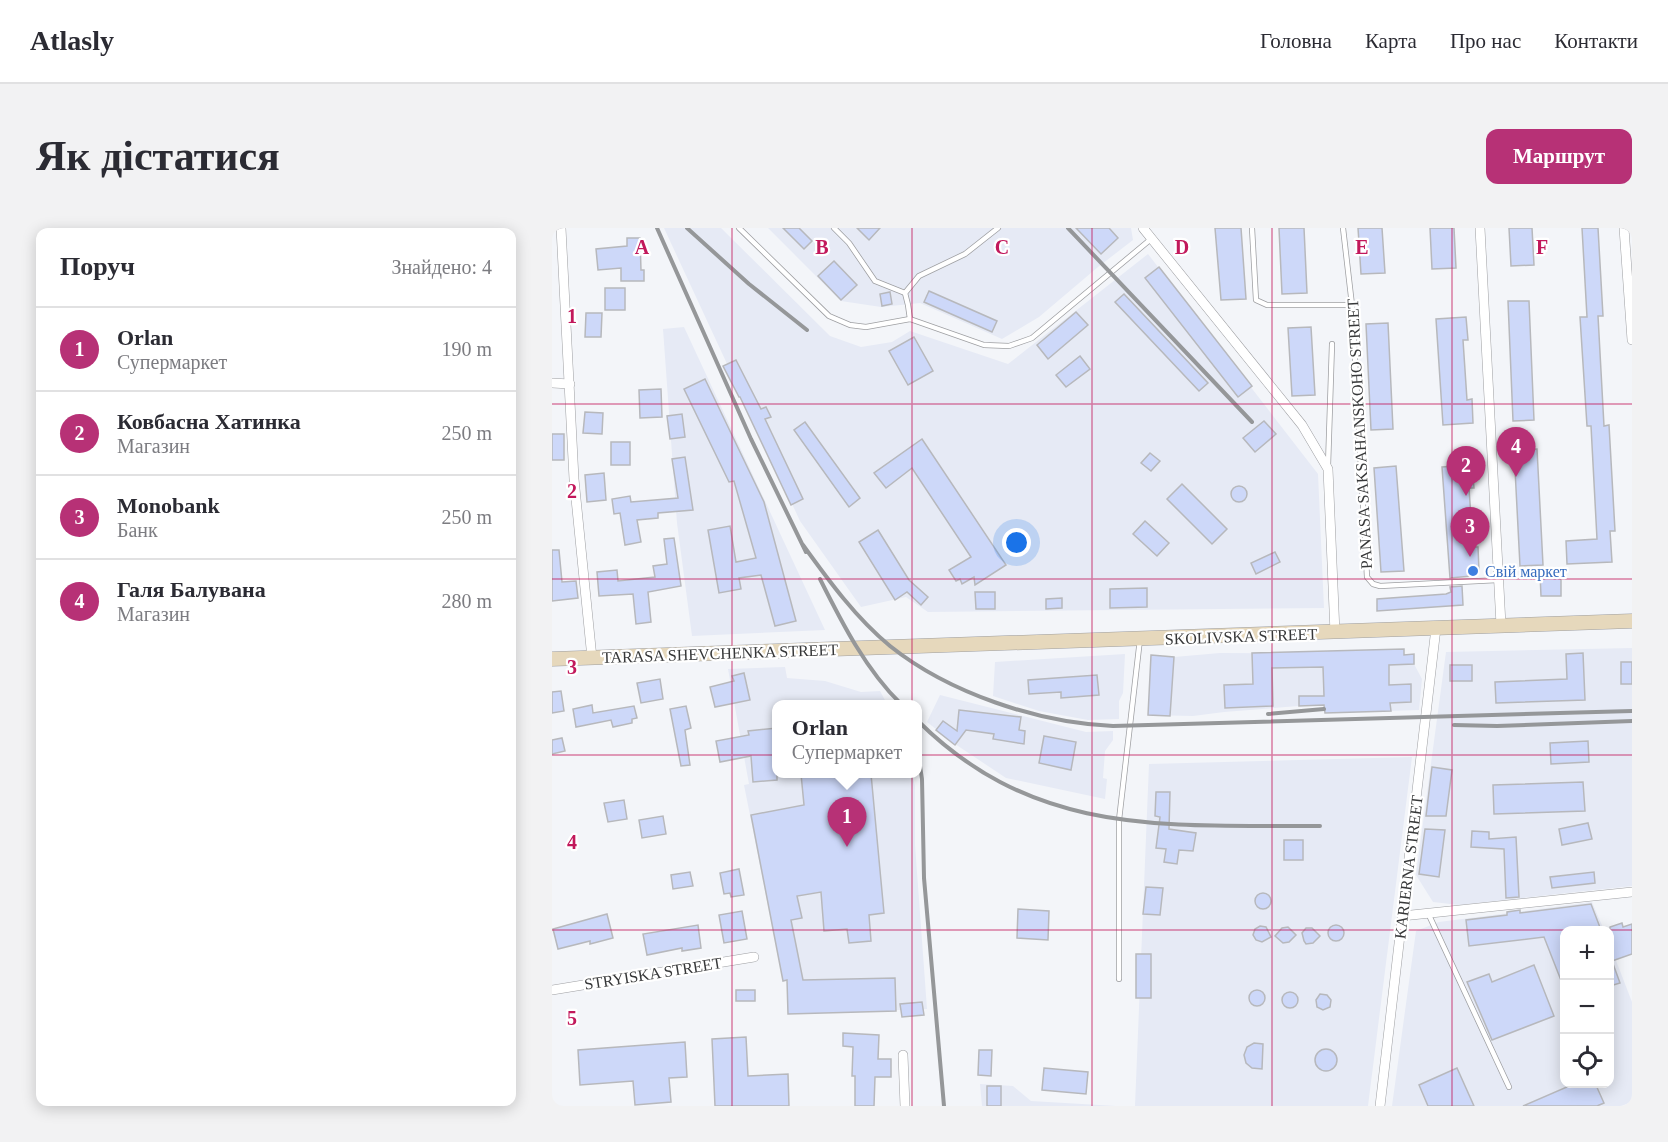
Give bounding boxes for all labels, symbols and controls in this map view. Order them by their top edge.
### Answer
text: Atlasly [30,25,114,56]
text: Головна [1260,29,1332,53]
text: Карта [1365,29,1417,53]
text: Про нас [1450,29,1521,53]
text: Контакти [1554,29,1638,53]
button: Маршрут [1486,129,1632,184]
text: Як дістатися [36,133,280,179]
text: A [635,236,650,258]
text: B [815,236,829,258]
text: C [995,236,1009,258]
text: D [1175,236,1189,258]
text: E [1355,236,1369,258]
text: F [1536,236,1548,258]
text: Поруч [60,252,135,281]
text: Знайдено: 4 [391,256,492,278]
street label: PANASA SAKSAHANSKOHO STREET [1344,298,1375,570]
text: 1 [567,305,577,327]
text: Orlan [117,325,173,350]
text: 1 [75,338,85,360]
text: 190 m [441,338,492,360]
text: Супермаркет [117,351,227,373]
text: Ковбасна Хатинка [117,409,301,434]
text: 2 [75,422,85,444]
text: 250 m [441,422,492,444]
pin: 4 [1496,428,1536,477]
text: Магазин [117,435,190,457]
pin: 2 [1446,446,1486,496]
text: 2 [567,480,577,502]
text: Monobank [117,493,220,518]
text: 3 [75,506,85,528]
text: 250 m [441,506,492,528]
pin: 3 [1450,508,1490,557]
text: Банк [117,519,158,541]
your location [1002,528,1031,557]
place label: Свій маркет [1485,563,1567,581]
marker: Свій маркет [1466,564,1480,578]
text: Галя Балувана [117,577,266,602]
text: 4 [75,590,85,612]
text: 280 m [441,590,492,612]
text: Магазин [117,603,190,625]
street label: SKOLIVSKA STREET [1165,625,1318,648]
street label: TARASA SHEVCHENKA STREET [602,641,838,666]
text: 3 [567,656,577,678]
popup [772,700,922,778]
text: Orlan [792,715,848,740]
text: Супермаркет [792,741,902,763]
street label: KARIERNA STREET [1391,794,1426,940]
pin: 1 [828,798,866,847]
text: 4 [567,831,577,853]
map controls [1560,926,1614,1088]
button: + [1560,926,1614,980]
street label: STRYISKA STREET [583,954,723,993]
button: − [1560,980,1614,1034]
text: 5 [567,1007,577,1029]
button: locate [1560,1034,1614,1088]

